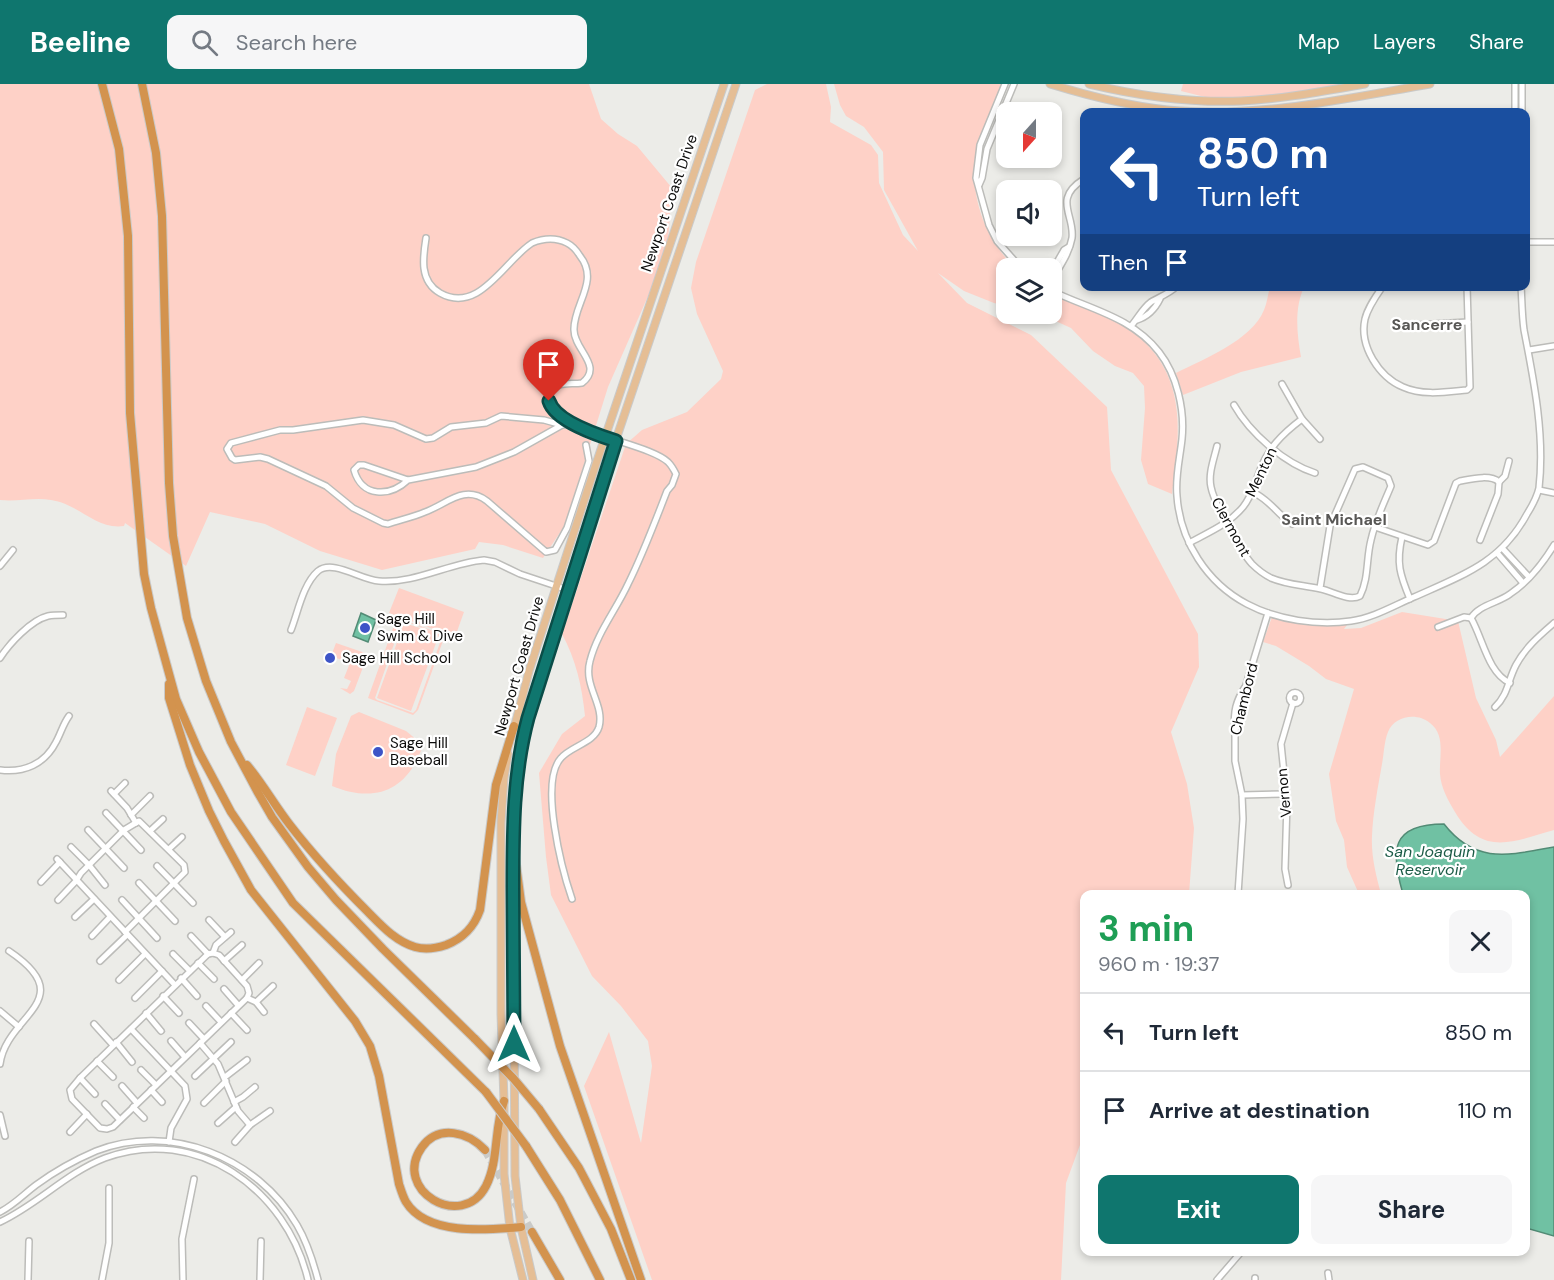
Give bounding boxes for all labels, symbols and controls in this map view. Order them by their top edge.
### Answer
search box [167,15,587,69]
text: Beeline [30,24,131,61]
icon: search [188,26,221,59]
text: Search here [236,28,357,57]
text: Map [1298,28,1340,56]
text: Layers [1373,28,1436,56]
text: Share [1469,28,1524,56]
north arrow [996,102,1062,168]
map controls [996,102,1062,324]
text: 850 m [1197,126,1329,181]
street label: Newport Coast Drive [636,132,702,274]
icon: left [1098,132,1176,210]
text: Turn left [1197,179,1300,214]
button: sound [996,180,1062,246]
icon: arrive [1160,246,1193,279]
text: Then [1098,248,1148,277]
button: layers [996,258,1062,324]
district label: Sancerre [1392,314,1462,335]
pin [523,339,574,401]
icon: arrive [532,348,565,381]
street label: Menton [1240,444,1282,500]
street label: Clermont [1207,494,1256,560]
district label: Saint Michael [1281,509,1387,530]
street label: Newport Coast Drive [490,594,548,738]
place label: Sage Hill Swim & Dive [377,609,463,646]
marker: Sage Hill Swim & Dive [358,621,372,635]
place label: Sage Hill School [342,648,451,668]
marker: Sage Hill School [323,651,337,665]
street label: Chambord [1225,661,1263,737]
place label: Sage Hill Baseball [390,733,448,770]
marker: Sage Hill Baseball [371,745,385,759]
street label: Vernon [1272,768,1296,818]
water label: San Joaquin Reservoir [1385,841,1475,880]
text: 3 min [1098,905,1194,952]
button: close [1449,910,1512,973]
text: 960 m · 19:37 [1098,951,1220,977]
position arrow [482,1012,546,1076]
icon: left [1098,1016,1131,1049]
text: Turn left [1149,1018,1239,1047]
text: 850 m [1445,1018,1512,1047]
icon: arrive [1098,1094,1131,1127]
text: Arrive at destination [1149,1096,1370,1125]
text: 110 m [1458,1096,1512,1125]
button: Exit [1098,1175,1299,1244]
button: Share [1311,1175,1512,1244]

